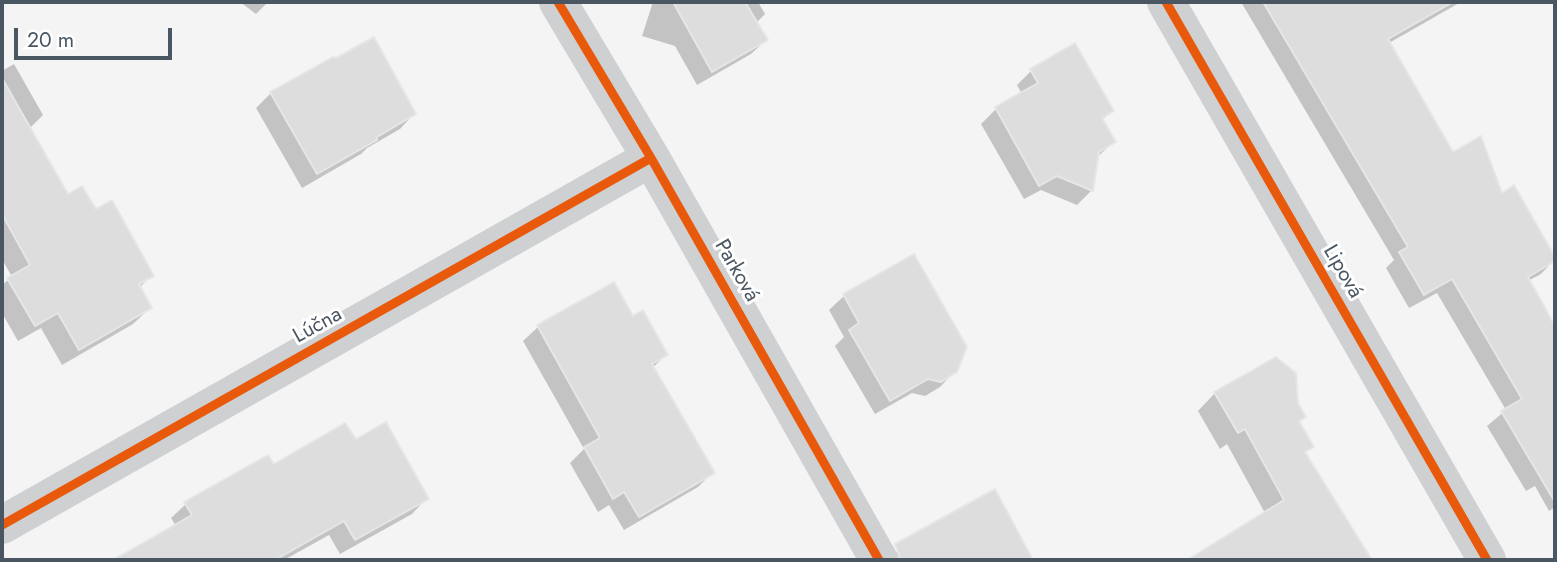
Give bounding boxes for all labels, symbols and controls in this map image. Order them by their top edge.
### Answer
scale bar [18,14,175,58]
text: 20 m [27,25,74,55]
street label: Parková [708,235,764,307]
street label: Lipová [1317,241,1367,303]
street label: Lúčna [289,302,347,350]

